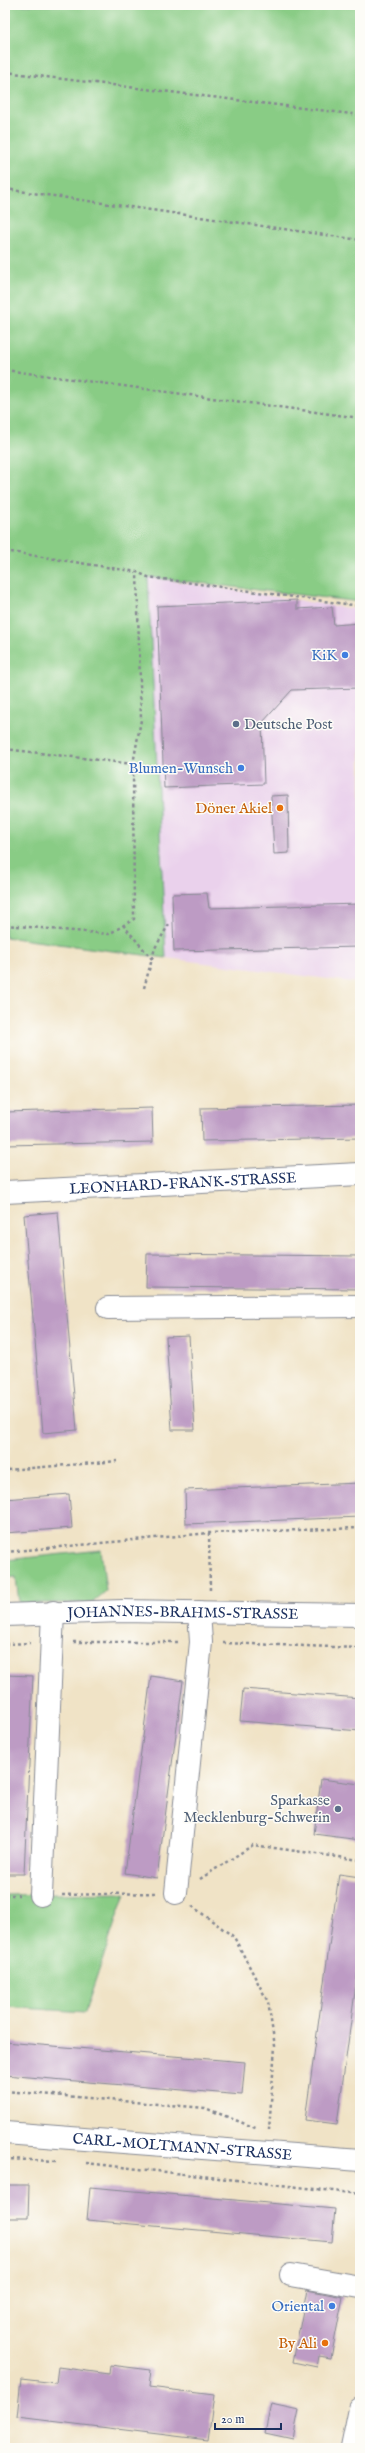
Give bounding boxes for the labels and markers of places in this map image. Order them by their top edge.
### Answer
place label: KiK [311,646,337,665]
marker: KiK [340,650,350,660]
place label: Deutsche Post [244,715,333,734]
marker: Deutsche Post [231,719,241,729]
place label: Blumen-Wunsch [128,759,233,778]
marker: Blumen-Wunsch [236,763,246,773]
place label: Döner Akiel [195,799,273,818]
marker: Döner Akiel [275,803,285,813]
place label: Sparkasse Mecklenburg-Schwerin [183,1791,330,1827]
marker: Sparkasse Mecklenburg-Schwerin [333,1804,343,1814]
place label: Oriental [272,2297,325,2316]
marker: Oriental [327,2301,337,2311]
place label: By Ali [278,2334,317,2353]
marker: By Ali [320,2338,330,2348]

